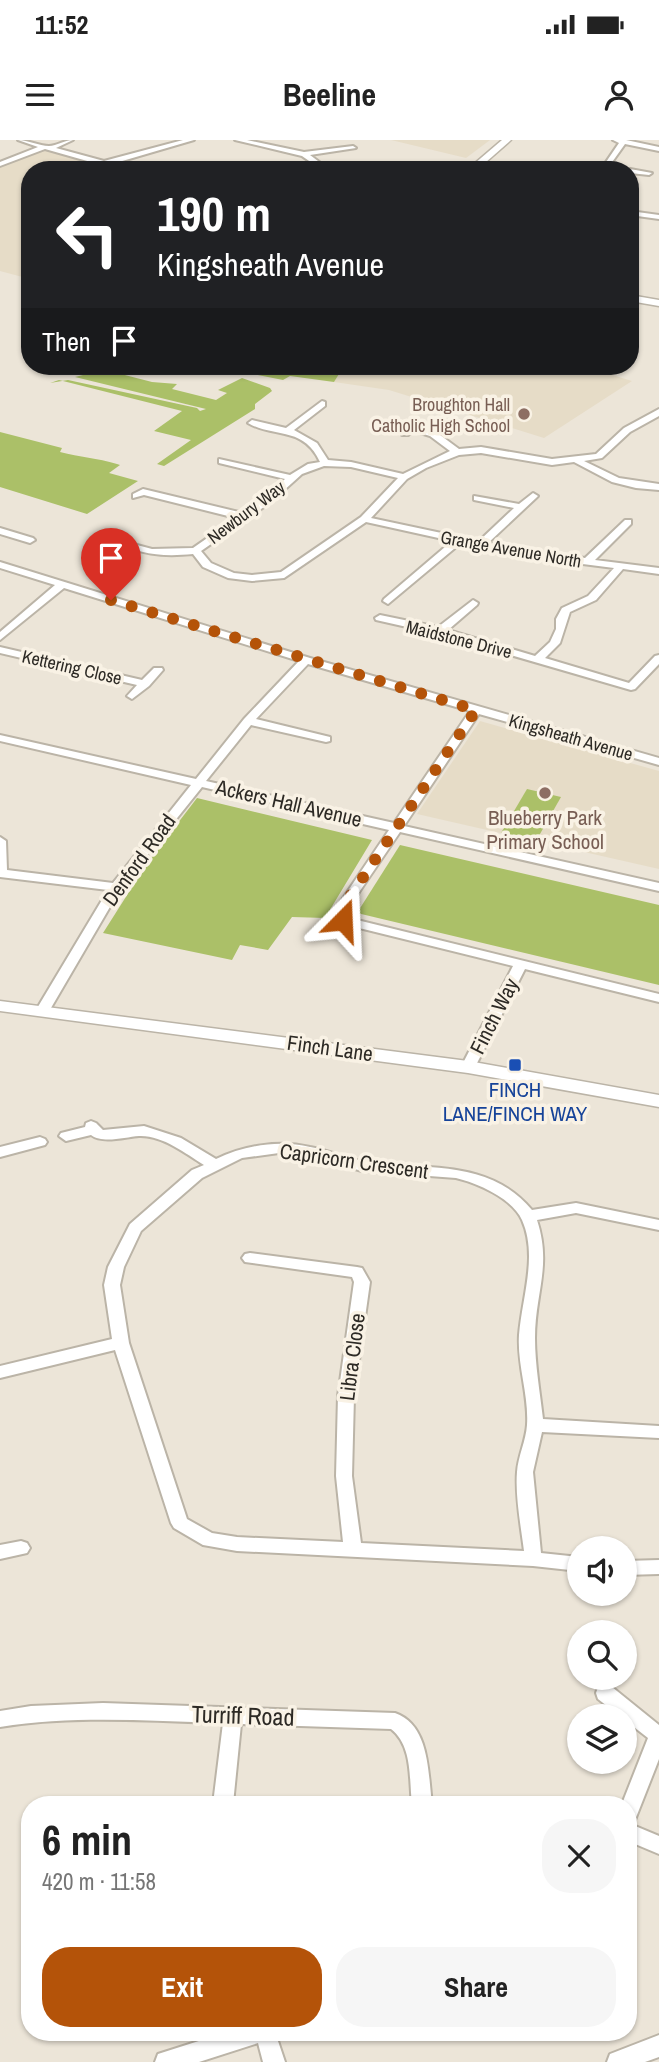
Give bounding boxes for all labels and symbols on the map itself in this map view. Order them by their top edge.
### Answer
place label: Broughton Hall Catholic High School [371,392,510,438]
marker: Broughton Hall Catholic High School [516,406,532,422]
street label: Newbury Way [202,474,290,549]
street label: Grange Avenue North [439,524,583,574]
pin [81,528,141,600]
street label: Maidstone Drive [403,614,515,664]
street label: Kettering Close [20,643,124,691]
street label: Kingsheath Avenue [506,707,636,767]
street label: Ackers Hall Avenue [212,772,365,834]
marker: Blueberry Park Primary School [537,785,553,801]
place label: Blueberry Park Primary School [486,803,604,856]
street label: Denford Road [96,808,182,912]
position arrow [306,883,380,957]
street label: Finch Way [463,973,526,1059]
street label: Finch Lane [285,1028,375,1068]
marker: FINCH LANE/FINCH WAY [507,1057,523,1073]
place label: FINCH LANE/FINCH WAY [443,1075,588,1128]
street label: Capricorn Crescent [278,1136,430,1186]
street label: Libra Close [332,1312,372,1402]
street label: Turriff Road [191,1697,295,1733]

